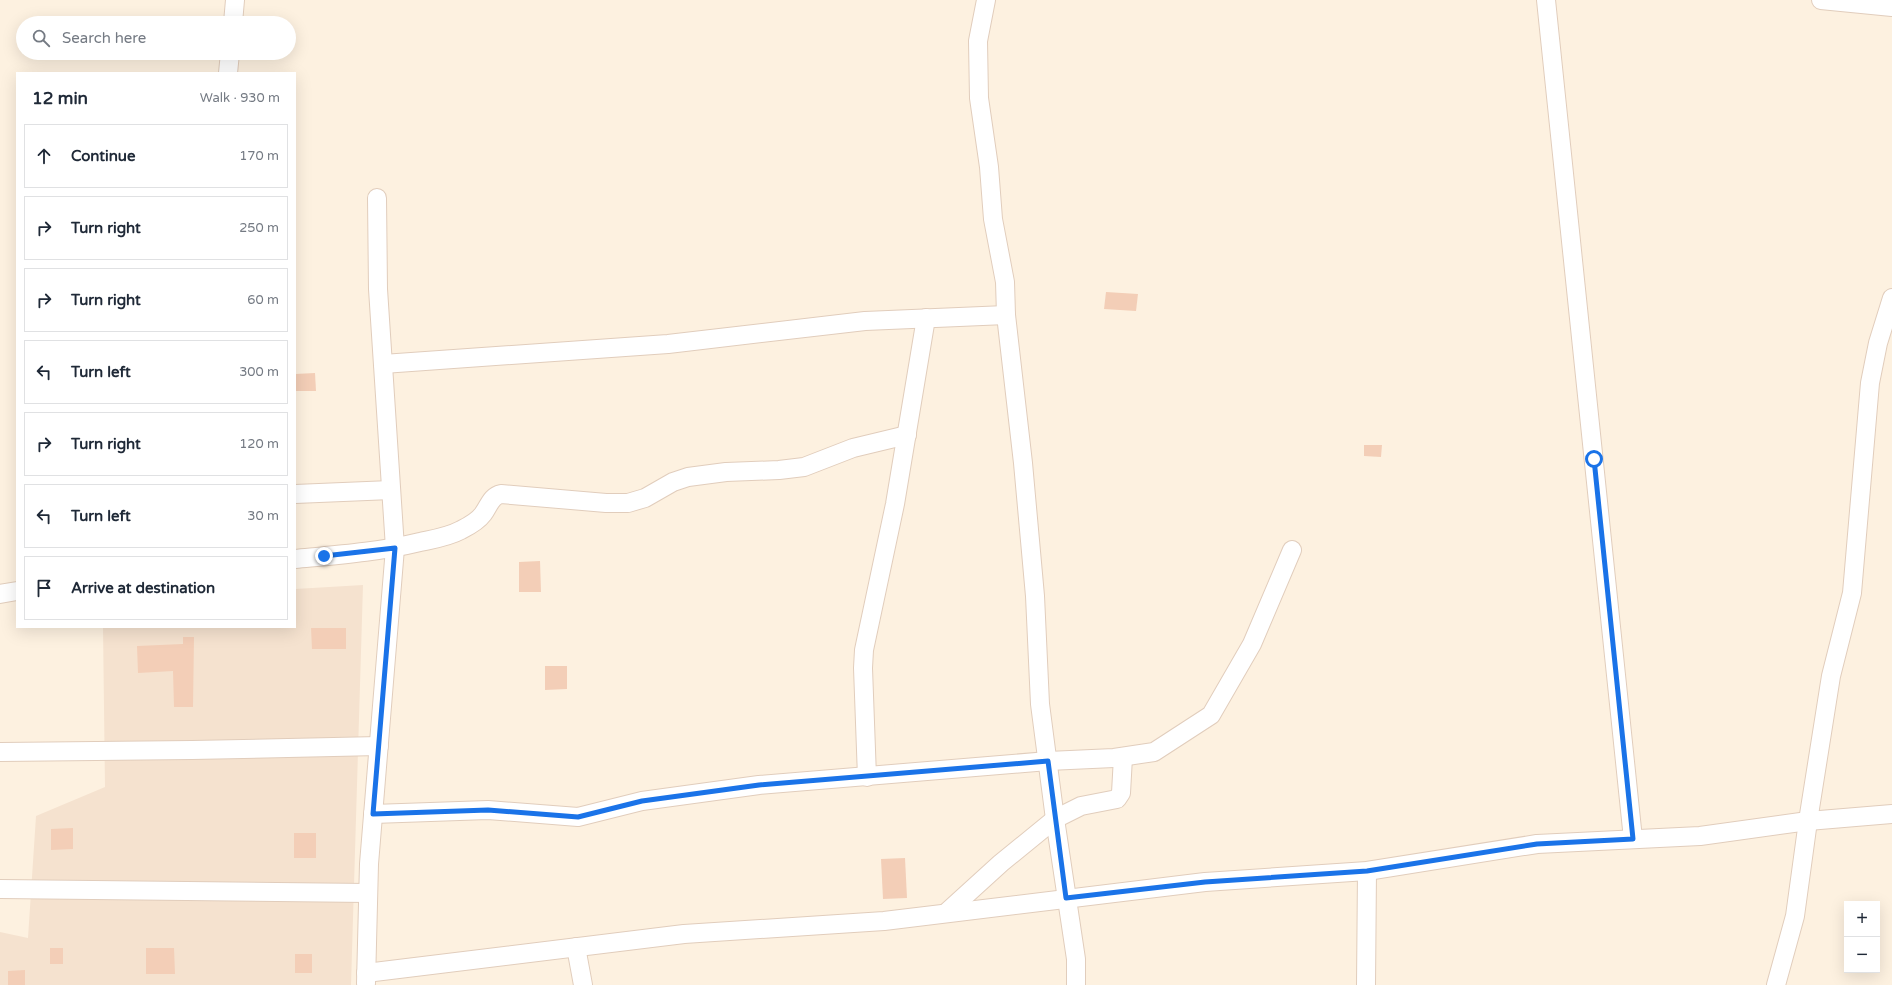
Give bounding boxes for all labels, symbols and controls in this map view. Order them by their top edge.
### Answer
search box [16,16,296,60]
icon: search [30,27,52,49]
text: Search here [62,29,146,47]
text: 12 min [32,88,88,109]
text: Walk · 930 m [200,90,280,106]
icon: ahead [33,145,55,167]
text: Continue [71,147,135,165]
text: 170 m [239,148,279,164]
icon: right [33,217,55,239]
text: Turn right [71,219,141,237]
text: 250 m [239,220,279,236]
icon: right [33,289,55,311]
text: Turn right [71,291,141,309]
text: 60 m [247,292,279,308]
icon: left [33,361,55,383]
text: Turn left [71,363,131,381]
text: 300 m [239,364,279,380]
icon: right [33,433,55,455]
text: Turn right [71,435,141,453]
text: 120 m [239,436,279,452]
route start [1585,450,1603,468]
icon: left [33,505,55,527]
text: Turn left [71,507,131,525]
text: 30 m [247,508,279,524]
route end [315,547,333,565]
icon: arrive [33,577,55,599]
text: Arrive at destination [71,579,215,597]
map controls [1844,901,1880,973]
button: + [1844,901,1880,937]
button: − [1844,937,1880,973]

